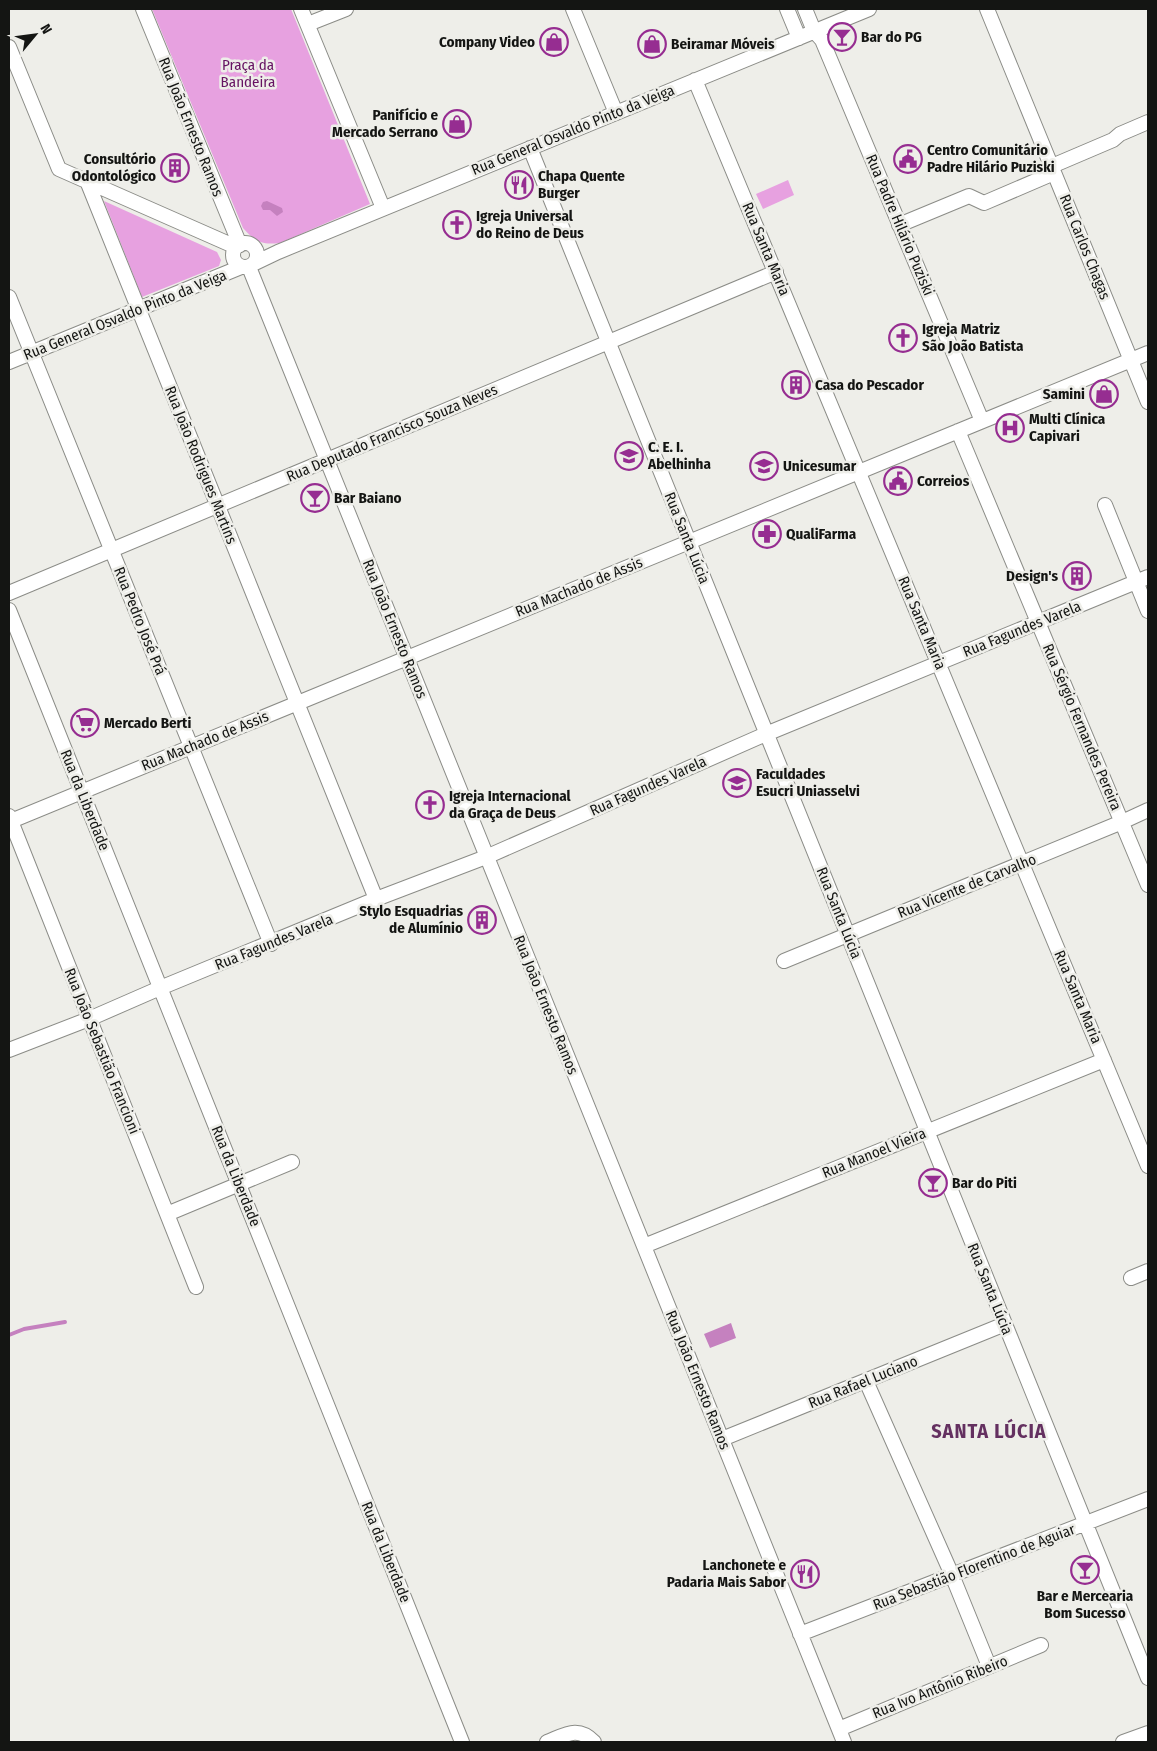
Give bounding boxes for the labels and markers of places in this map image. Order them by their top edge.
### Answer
bar icon: Bar do PG [827,22,857,52]
shop icon: Company Video [539,27,569,57]
place label: Bar do PG [861,28,922,46]
shop icon: Beiramar Móveis [637,29,667,59]
place label: Company Video [439,33,535,51]
place label: Beiramar Móveis [671,35,775,53]
place label: Panifício e Mercado Serrano [332,106,438,141]
shop icon: Panifício e Mercado Serrano [442,109,472,139]
place label: Centro Comunitário Padre Hilário Puziski [927,141,1055,176]
public building icon: Centro Comunitário Padre Hilário Puziski [893,144,923,174]
place label: Consultório Odontológico [72,150,156,185]
building icon: Consultório Odontológico [160,153,190,183]
place label: Chapa Quente Burger [538,167,625,202]
restaurant icon: Chapa Quente Burger [504,170,534,200]
place label: Igreja Universal do Reino de Deus [476,207,584,242]
church icon: Igreja Universal do Reino de Deus [442,210,472,240]
place label: Igreja Matriz São João Batista [922,320,1024,355]
church icon: Igreja Matriz São João Batista [888,323,918,353]
building icon: Casa do Pescador [781,370,811,400]
place label: Casa do Pescador [815,376,924,394]
shop icon: Samini [1089,379,1119,409]
place label: Samini [1043,385,1085,403]
place label: Multi Clínica Capivari [1029,410,1106,445]
hospital icon: Multi Clínica Capivari [995,413,1025,443]
place label: C. E. I. Abelhinha [647,438,711,473]
school or university icon: C. E. I. Abelhinha [614,441,644,471]
school or university icon: Unicesumar [749,451,779,481]
place label: Unicesumar [783,457,857,475]
public building icon: Correios [883,466,913,496]
place label: Correios [917,472,970,490]
bar icon: Bar Baiano [300,483,330,513]
place label: Bar Baiano [334,489,402,507]
pharmacy icon: QualiFarma [752,519,782,549]
place label: QualiFarma [786,525,857,543]
building icon: Design's [1062,561,1092,591]
place label: Design's [1006,567,1058,585]
supermarket icon: Mercado Berti [70,708,100,738]
place label: Mercado Berti [104,714,191,732]
place label: Faculdades Esucri Uniasselvi [756,765,860,800]
school or university icon: Faculdades Esucri Uniasselvi [722,768,752,798]
place label: Igreja Internacional da Graça de Deus [449,787,572,823]
church icon: Igreja Internacional da Graça de Deus [415,790,445,820]
place label: Stylo Esquadrias de Alumínio [359,902,463,937]
building icon: Stylo Esquadrias de Alumínio [467,905,497,935]
bar icon: Bar do Piti [918,1168,948,1198]
place label: Bar do Piti [952,1174,1017,1192]
bar icon: Bar e Mercearia Bom Sucesso [1070,1555,1100,1585]
place label: Lanchonete e Padaria Mais Sabor [667,1556,786,1591]
restaurant icon: Lanchonete e Padaria Mais Sabor [790,1559,820,1589]
place label: Bar e Mercearia Bom Sucesso [1037,1587,1134,1622]

